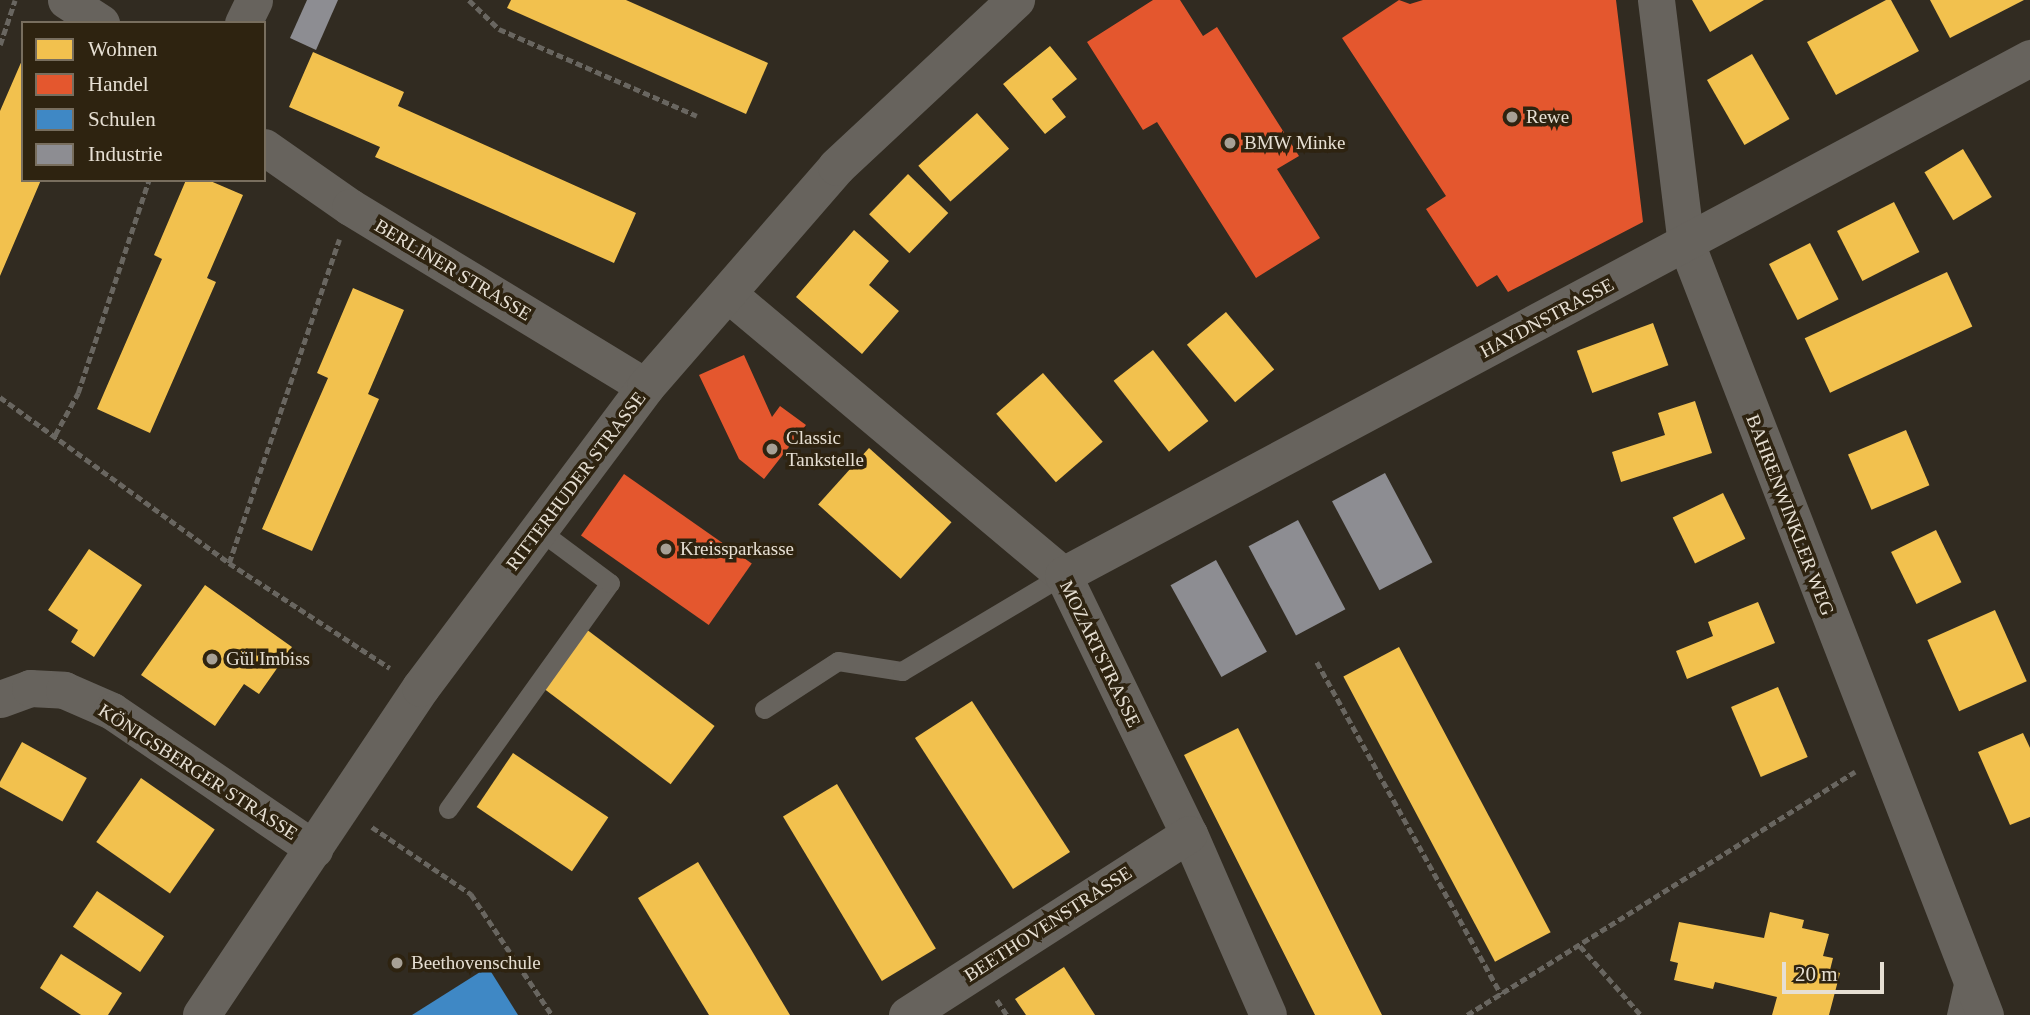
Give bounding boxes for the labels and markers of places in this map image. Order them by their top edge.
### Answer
place label: Rewe [1526,106,1569,128]
marker: Rewe [1504,109,1520,125]
place label: BMW Minke [1244,132,1346,154]
marker: BMW Minke [1222,135,1238,151]
place label: Classic Tankstelle [786,427,864,471]
marker: Classic Tankstelle [764,441,780,457]
place label: Kreissparkasse [680,538,794,560]
marker: Kreissparkasse [658,541,674,557]
place label: Gül Imbiss [226,648,310,670]
marker: Gül Imbiss [204,651,220,667]
place label: Beethovenschule [411,952,541,974]
marker: Beethovenschule [389,955,405,971]

